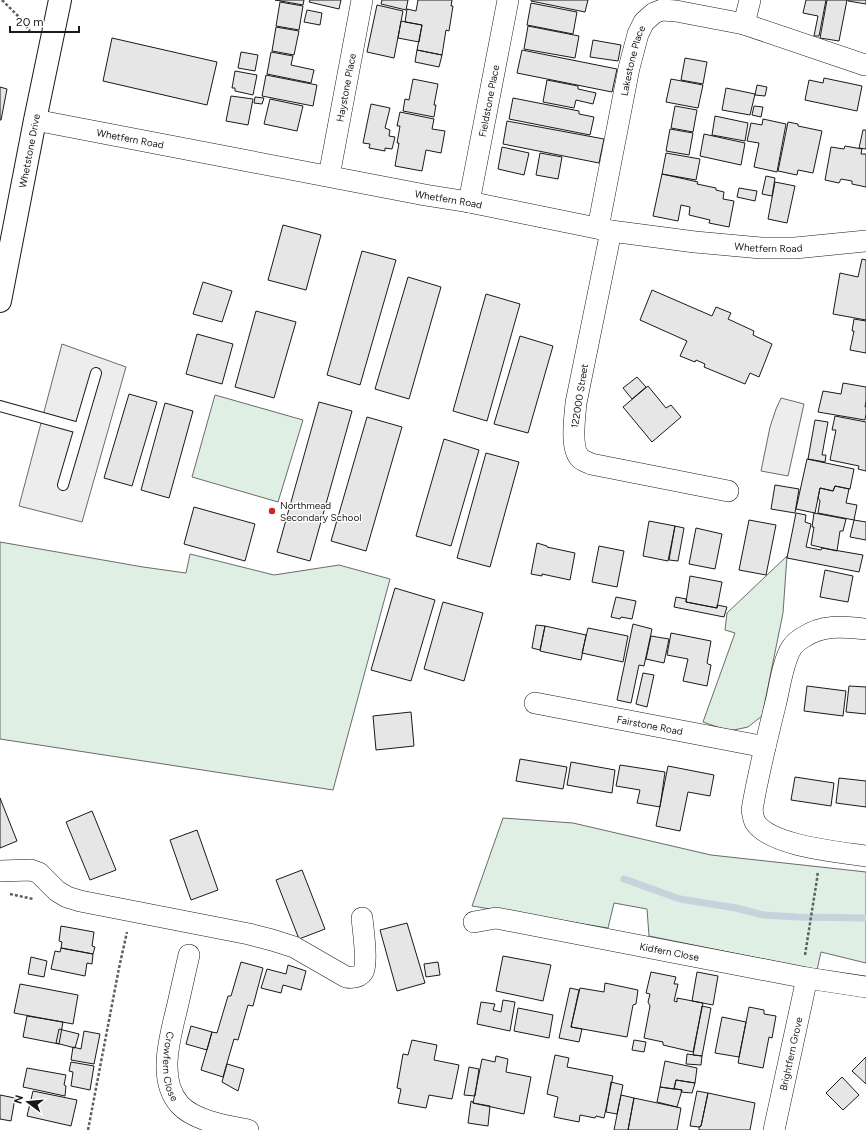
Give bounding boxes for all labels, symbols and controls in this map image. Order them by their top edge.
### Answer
scale bar [10,8,79,34]
text: 20 m [16,15,44,29]
street label: Lakestone Place [618,23,649,97]
street label: Haystone Place [333,52,359,123]
street label: Fieldstone Place [476,63,502,138]
street label: Whetstone Drive [16,112,43,189]
street label: Whetfern Road [95,126,165,152]
street label: Whetfern Road [414,187,483,212]
street label: Whetfern Road [734,240,803,255]
street label: 122000 Street [568,363,591,429]
place label: Northmead Secondary School [280,499,361,524]
marker: Northmead Secondary School [267,506,277,516]
street label: Fairstone Road [616,713,684,738]
street label: Kidfern Close [639,940,701,964]
street label: Brightfern Grove [777,1015,805,1092]
street label: Crowfern Close [160,1030,181,1104]
north arrow [8,1082,48,1122]
text: N [11,1093,26,1105]

